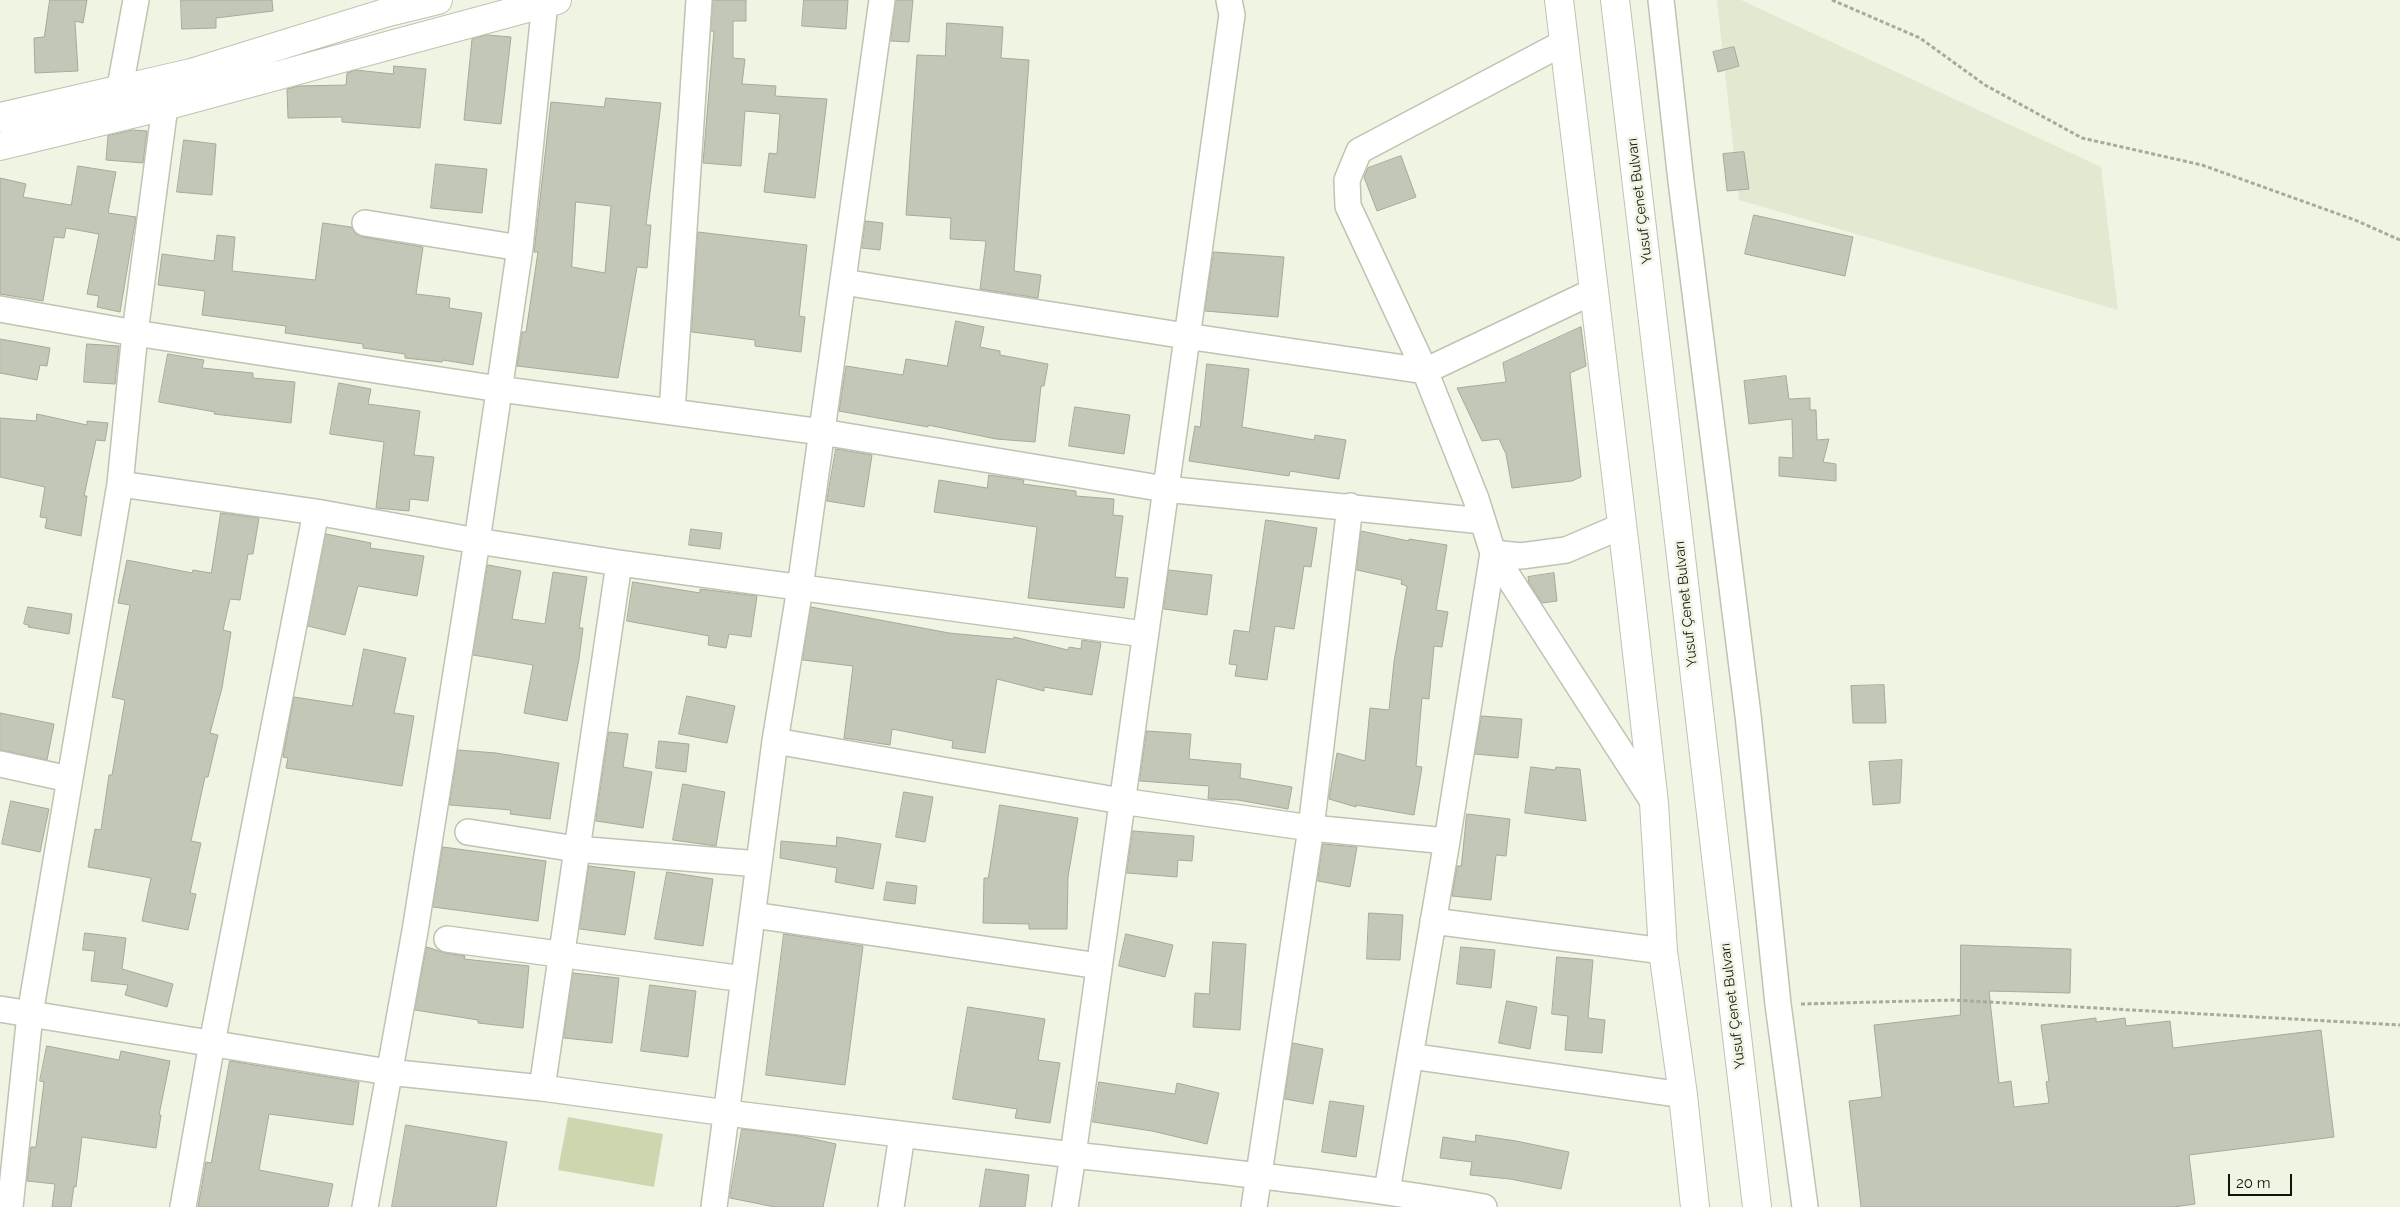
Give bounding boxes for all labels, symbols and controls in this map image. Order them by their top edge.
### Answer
street label: Yusuf Çenet Bulvarı [1624,137,1656,265]
street label: Yusuf Çenet Bulvarı [1671,540,1701,668]
street label: Yusuf Çenet Bulvarı [1717,942,1749,1070]
scale bar [2230,1164,2294,1196]
text: 20 m [2236,1174,2271,1192]

